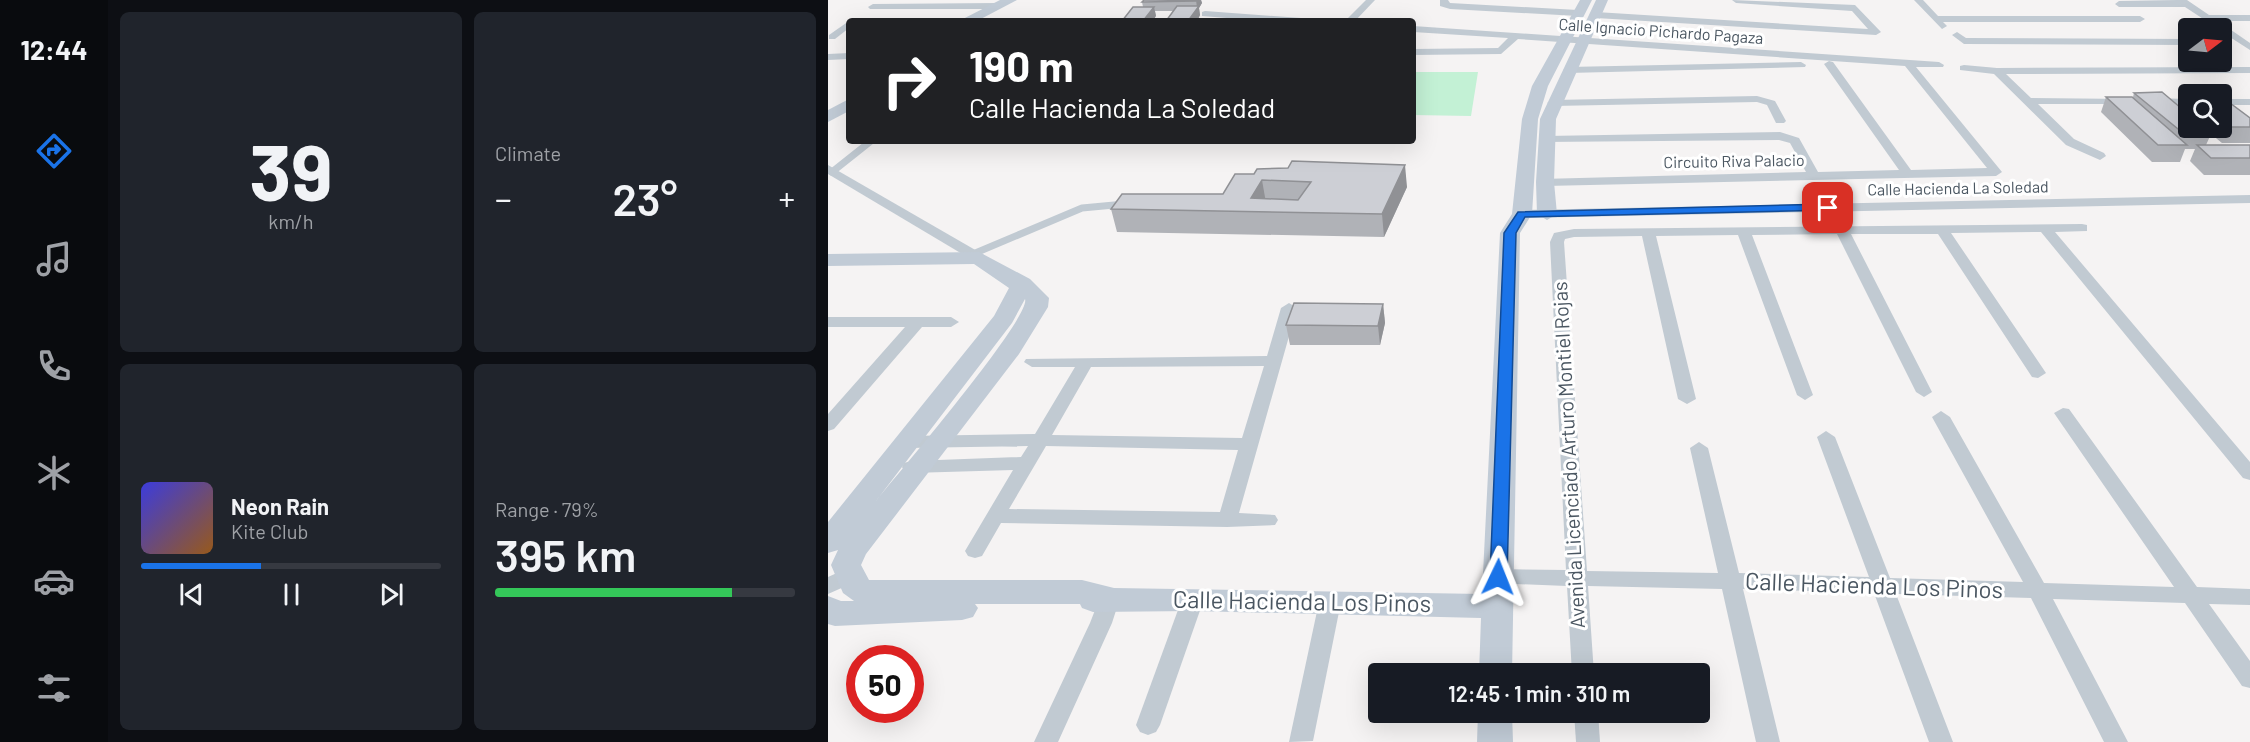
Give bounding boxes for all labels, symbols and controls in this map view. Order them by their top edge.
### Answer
street label: Calle Ignacio Pichardo Pagaza [1558,14,1764,47]
north arrow [2178,18,2232,72]
map controls [2178,18,2232,138]
text: 12:44 [20,33,88,65]
text: 190 m [969,40,1074,90]
icon: right [870,42,948,120]
button: search [2178,84,2232,138]
text: Calle Hacienda La Soledad [969,91,1275,123]
text: 39 [249,123,333,217]
icon: directions [33,130,75,172]
text: Climate [495,141,561,165]
street label: Circuito Riva Palacio [1663,150,1805,171]
text: 23° [612,171,678,225]
street label: Calle Hacienda La Soledad [1867,176,2049,199]
text: − [495,178,512,218]
text: + [779,178,795,218]
pin [1802,182,1853,233]
icon: arrive [1811,191,1844,224]
text: km/h [268,209,314,233]
icon: music [33,238,75,280]
street label: Avenida Licenciado Arturo Montiel Rojas [1547,281,1589,629]
icon: phone [33,345,75,387]
icon: climate [33,452,75,494]
text: Neon Rain [231,493,329,519]
text: Range · 79% [495,497,599,521]
text: Kite Club [231,519,308,543]
text: 395 km [495,527,636,581]
position arrow [1466,545,1530,609]
icon: car [33,560,75,602]
street label: Calle Hacienda Los Pinos [1744,566,2004,604]
icon: previous [175,578,208,611]
icon: pause [275,578,308,611]
icon: next [375,578,408,611]
street label: Calle Hacienda Los Pinos [1173,584,1431,617]
speed limit sign: 50 [846,645,924,723]
icon: filters [33,667,75,709]
text: 12:45 · 1 min · 310 m [1448,680,1630,706]

